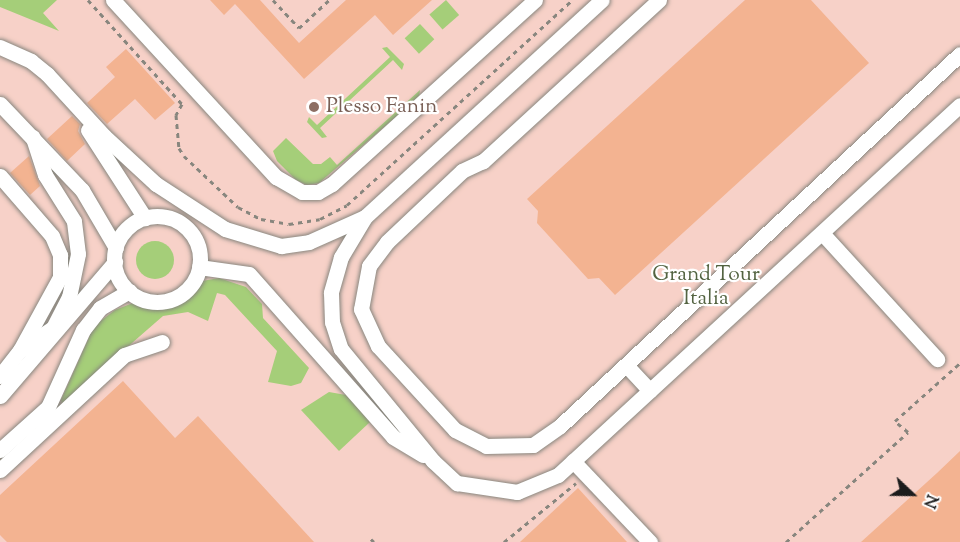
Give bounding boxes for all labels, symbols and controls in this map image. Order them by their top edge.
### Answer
place label: Plesso Fanin [326,94,438,120]
marker: Plesso Fanin [307,100,321,114]
park label: Grand Tour Italia [652,262,760,312]
north arrow [882,464,942,524]
text: N [916,491,942,511]

